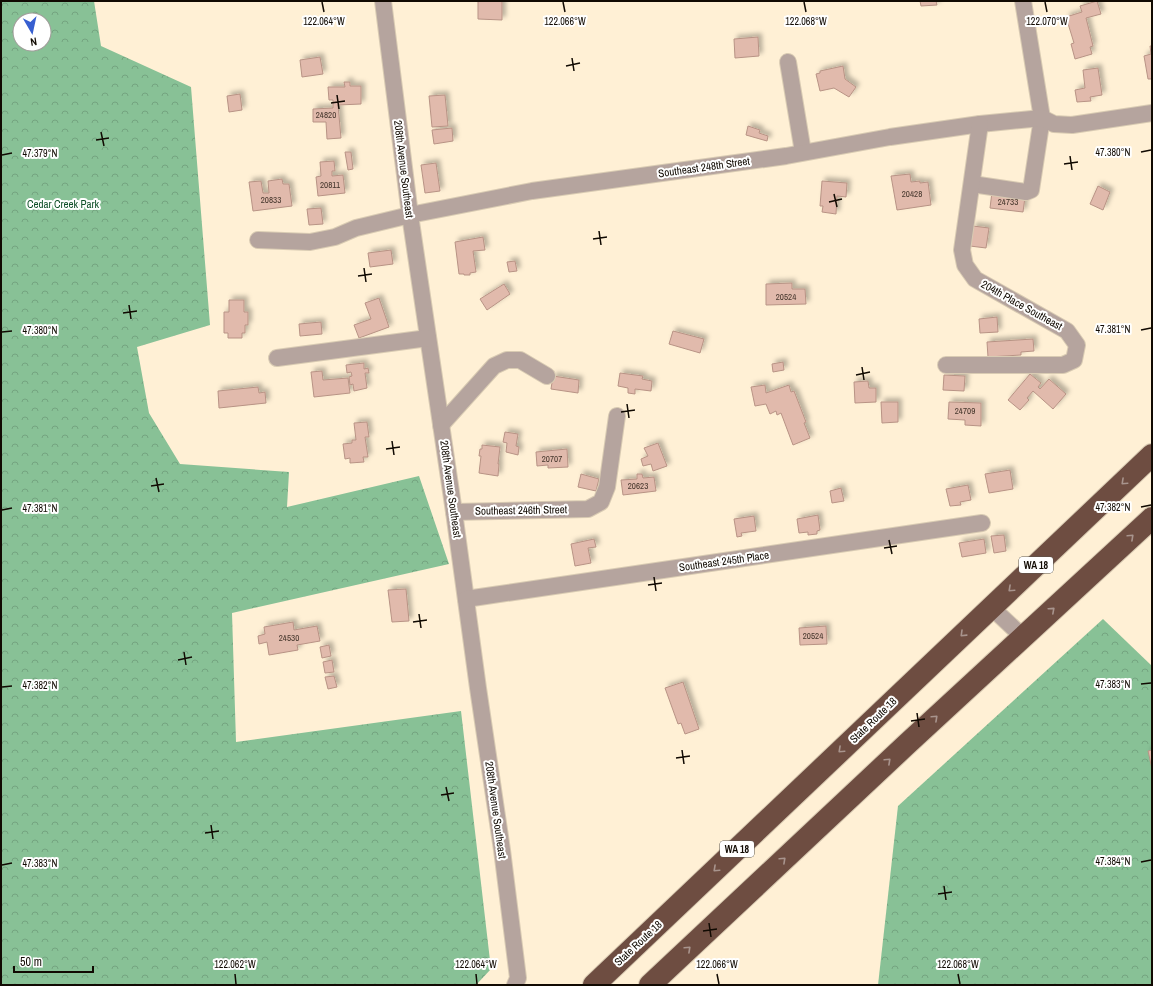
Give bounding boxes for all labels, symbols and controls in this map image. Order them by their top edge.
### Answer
north arrow [12,12,52,52]
text: 122.064°W [303,15,345,28]
text: 122.066°W [544,15,586,28]
text: 122.068°W [785,15,827,28]
text: 122.070°W [1026,15,1068,28]
text: N [29,34,38,49]
house number: 24820 [316,109,336,121]
street label: 208th Avenue Southeast [391,119,417,219]
text: 47.380°N [1096,146,1131,159]
text: 47.379°N [23,147,58,160]
street label: Southeast 248th Street [657,154,751,180]
house number: 20811 [320,179,340,191]
house number: 20428 [902,188,922,200]
house number: 20833 [261,194,281,206]
house number: 24733 [998,196,1018,208]
park label: Cedar Creek Park [27,197,100,211]
street label: 204th Place Southeast [979,277,1066,333]
house number: 20524 [776,291,796,303]
text: 47.381°N [1096,323,1131,336]
text: 47.380°N [23,324,58,337]
house number: 24709 [955,405,975,417]
street label: 208th Avenue Southeast [437,439,465,539]
house number: 20707 [542,453,562,465]
one-way arrow [1121,477,1129,485]
house number: 20623 [628,480,648,492]
text: 47.382°N [1096,501,1131,514]
text: 47.381°N [23,502,58,515]
street label: Southeast 246th Street [475,502,568,518]
one-way arrow [1126,535,1134,542]
street label: Southeast 245th Place [678,548,770,574]
road number: WA 18 [1019,557,1053,573]
one-way arrow [1008,584,1016,591]
one-way arrow [1047,608,1054,615]
one-way arrow [960,629,968,637]
house number: 20524 [803,630,823,642]
house number: 24530 [279,632,299,644]
text: 47.383°N [1096,678,1131,691]
text: 47.382°N [23,679,58,692]
street label: State Route 18 [846,694,900,746]
one-way arrow [930,715,938,723]
one-way arrow [838,746,846,753]
one-way arrow [883,759,891,766]
street label: 208th Avenue Southeast [482,760,510,860]
road number: WA 18 [720,841,754,857]
text: 47.384°N [1096,855,1131,868]
text: 47.383°N [23,857,58,870]
one-way arrow [778,857,786,865]
one-way arrow [714,864,721,871]
street label: State Route 18 [611,917,665,969]
one-way arrow [683,946,691,954]
scale bar [14,948,93,974]
text: 50 m [20,954,42,970]
text: 122.062°W [214,958,256,971]
text: 122.064°W [455,958,497,971]
text: 122.066°W [696,958,738,971]
text: 122.068°W [937,958,979,971]

